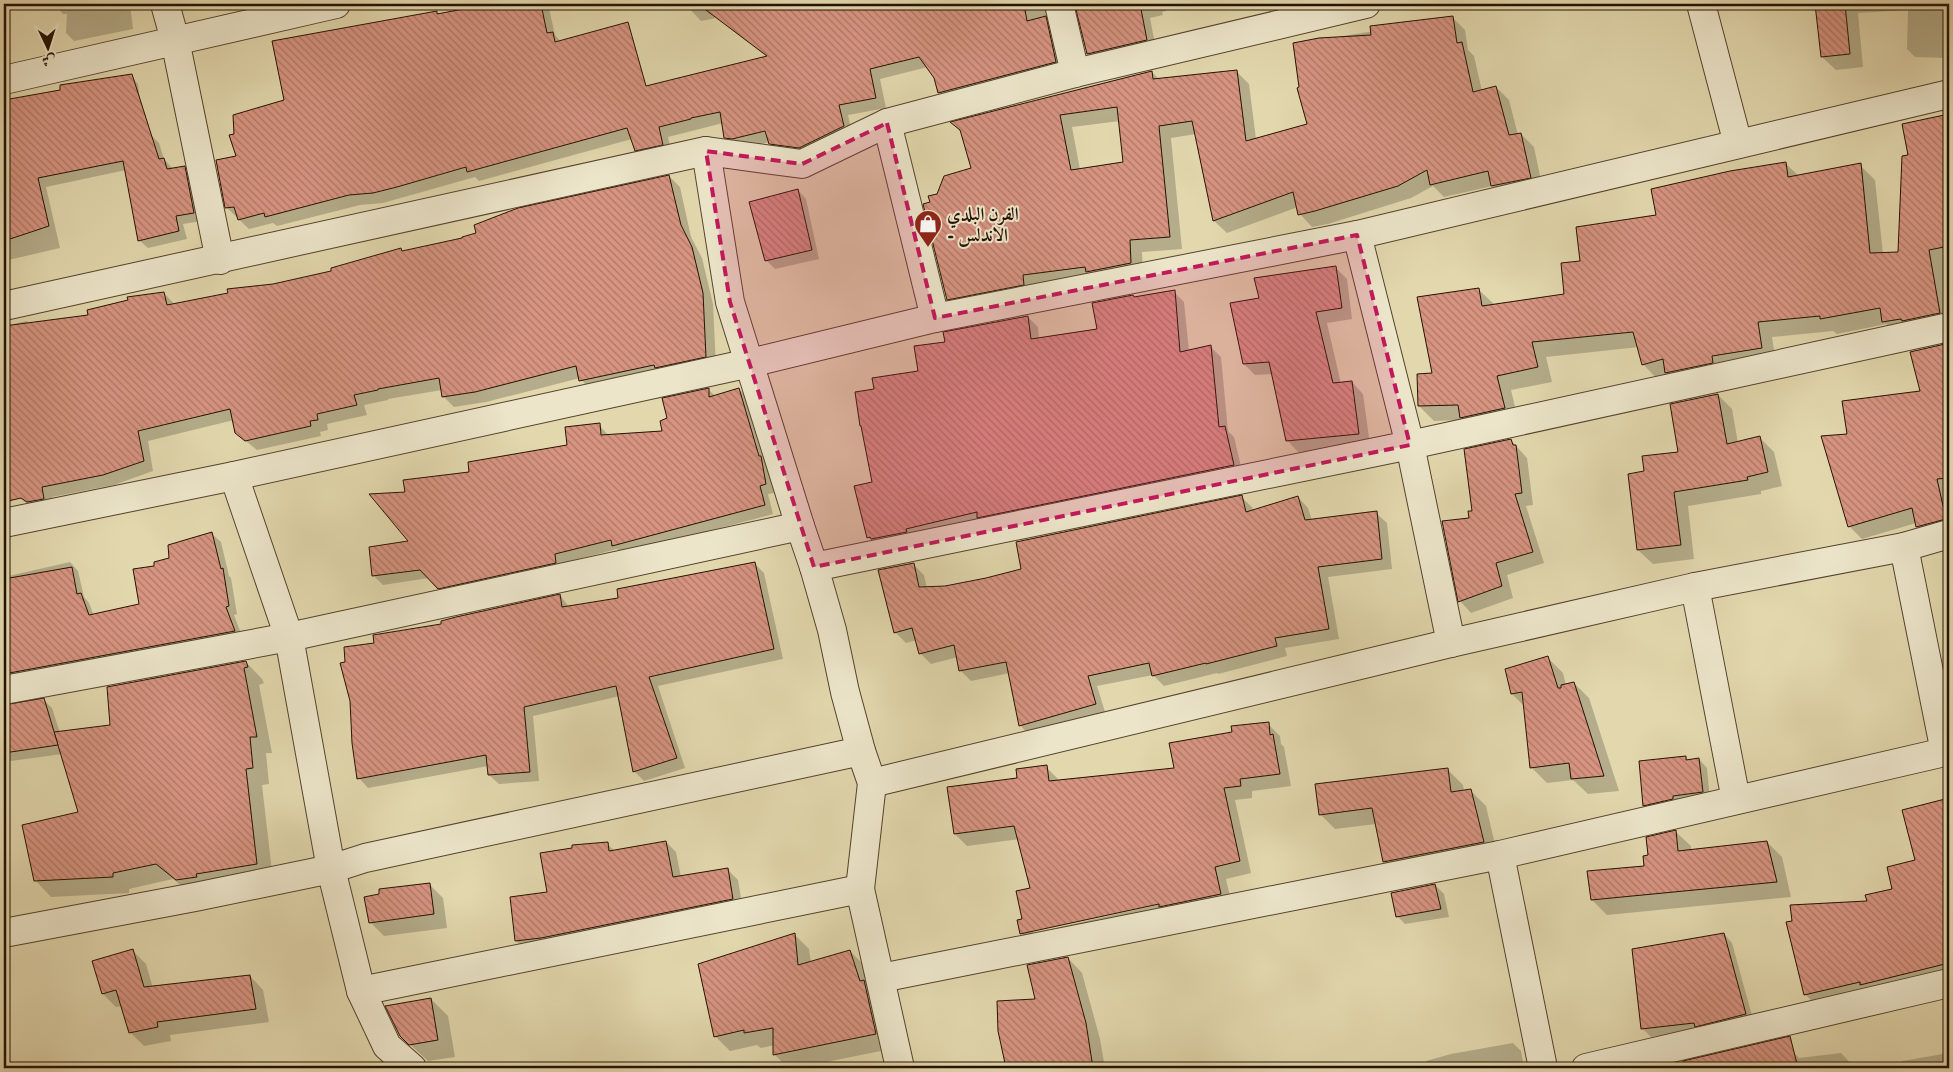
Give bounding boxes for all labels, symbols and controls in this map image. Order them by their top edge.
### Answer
north arrow [22,22,72,72]
text: ش [41,51,56,69]
place label: الفرن البلدي - الاندلس [947,204,1019,247]
shop icon: الفرن البلدي - الاندلس [913,209,943,248]

